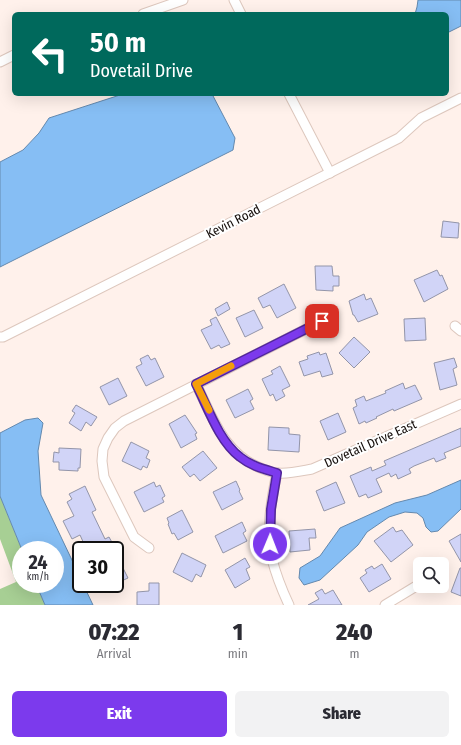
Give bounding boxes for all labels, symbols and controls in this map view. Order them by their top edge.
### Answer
text: 50 m [90,26,146,59]
icon: left [24,28,76,80]
text: Dovetail Drive [90,60,193,82]
street label: Kevin Road [204,201,263,242]
pin [305,304,339,338]
icon: arrive [311,310,333,332]
street label: Dovetail Drive East [322,416,419,471]
position arrow [249,523,291,565]
speed limit sign: 30 [72,541,124,593]
text: 24 [28,550,48,574]
map controls [413,557,449,593]
button: search [413,557,449,593]
text: km/h [27,571,49,583]
text: 07:22 [88,618,140,646]
text: 1 [233,618,243,646]
text: 240 [336,618,373,646]
text: Arrival [97,646,131,661]
text: min [228,646,248,661]
text: m [349,646,359,661]
button: Exit [12,691,227,737]
button: Share [235,691,449,737]

